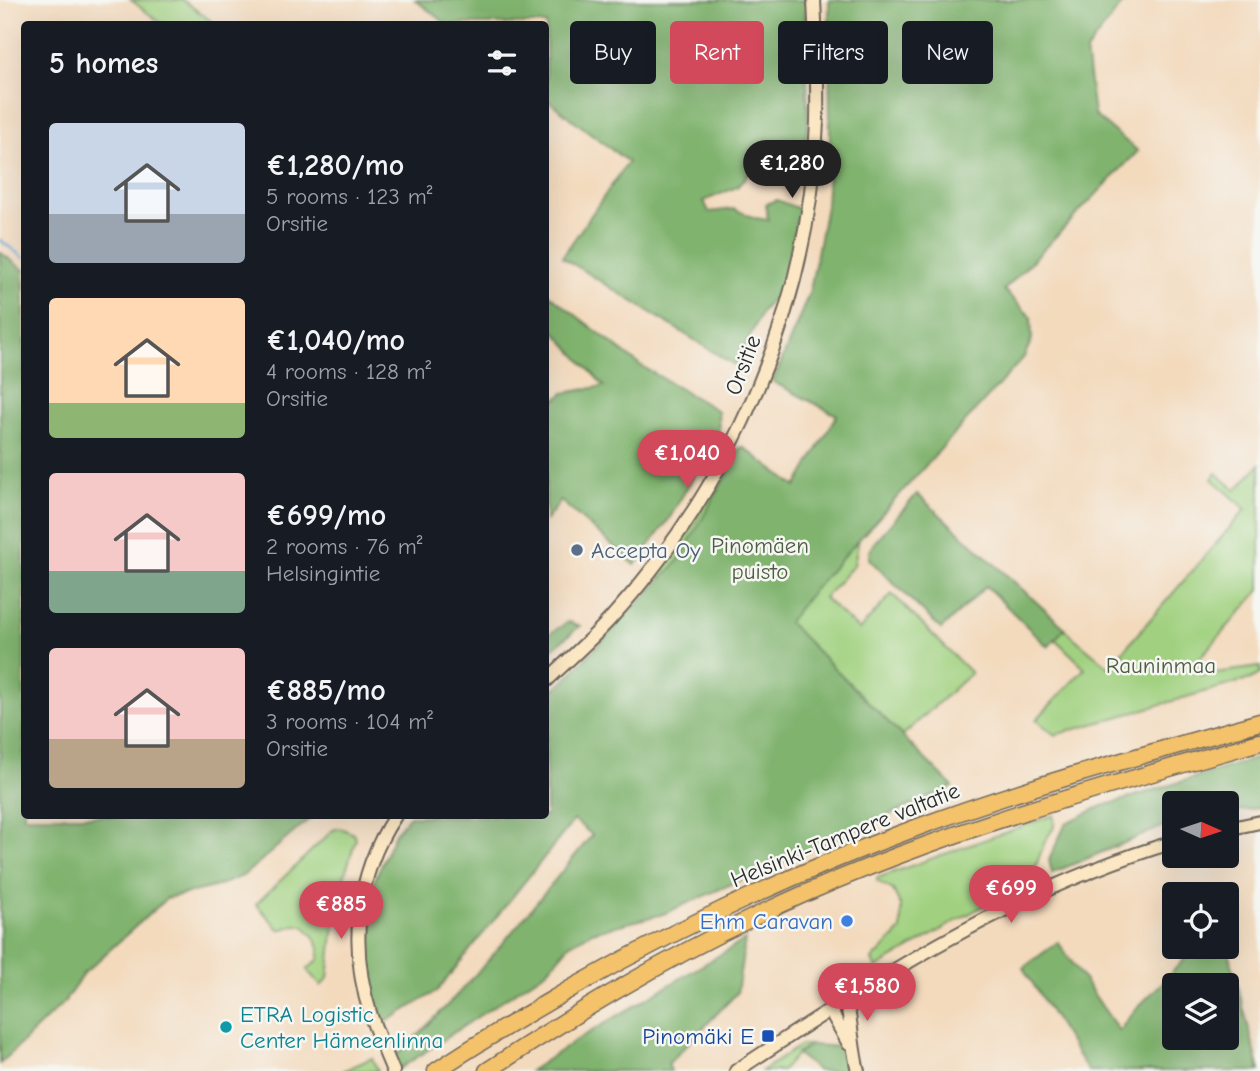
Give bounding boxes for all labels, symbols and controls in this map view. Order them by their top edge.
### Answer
chip: Buy [570,21,656,84]
chip: Rent [670,21,764,84]
chip: Filters [778,21,888,84]
chip: New [902,21,993,84]
icon: filters [483,44,521,82]
text: 5 homes [49,46,158,81]
pin: €1,280 [735,140,849,200]
text: €1,280/mo [266,148,404,183]
text: €1,280 [759,149,825,176]
icon: home [105,151,189,235]
text: 5 rooms · 123 m² [266,183,432,210]
text: Orsitie [266,210,328,237]
text: €1,040/mo [266,323,405,358]
icon: home [105,326,189,410]
street label: Orsitie [719,331,767,399]
text: 4 rooms · 128 m² [266,358,431,385]
text: Orsitie [266,385,328,412]
pin: €1,040 [630,430,744,490]
text: €1,040 [654,439,720,466]
text: €699/mo [266,498,386,533]
icon: home [105,501,189,585]
park label: Pinomäen puisto [711,532,809,585]
text: 2 rooms · 76 m² [266,533,422,560]
place label: Accepta Oy [591,537,701,564]
marker: Accepta Oy [569,542,585,558]
text: Helsingintie [266,560,380,587]
park label: Rauninmaa [1106,652,1216,679]
text: €885/mo [266,673,386,708]
icon: home [105,676,189,760]
text: 3 rooms · 104 m² [266,708,433,735]
text: Orsitie [266,735,328,762]
street label: Helsinki-Tampere valtatie [727,777,963,893]
north arrow [1162,791,1239,868]
map controls [1162,791,1239,1050]
pin: €699 [970,866,1052,925]
text: €699 [985,874,1037,901]
pin: €885 [300,881,382,941]
button: locate [1162,882,1239,959]
text: €885 [315,890,367,917]
place label: Ehm Caravan [700,908,833,935]
marker: Ehm Caravan [839,913,855,929]
pin: €1,580 [810,964,924,1023]
text: €1,580 [834,972,900,999]
button: layers [1162,973,1239,1050]
place label: ETRA Logistic Center Hämeenlinna [240,1001,443,1054]
marker: ETRA Logistic Center Hämeenlinna [218,1019,234,1035]
place label: Pinomäki E [642,1023,754,1050]
marker: Pinomäki E [760,1028,776,1044]

